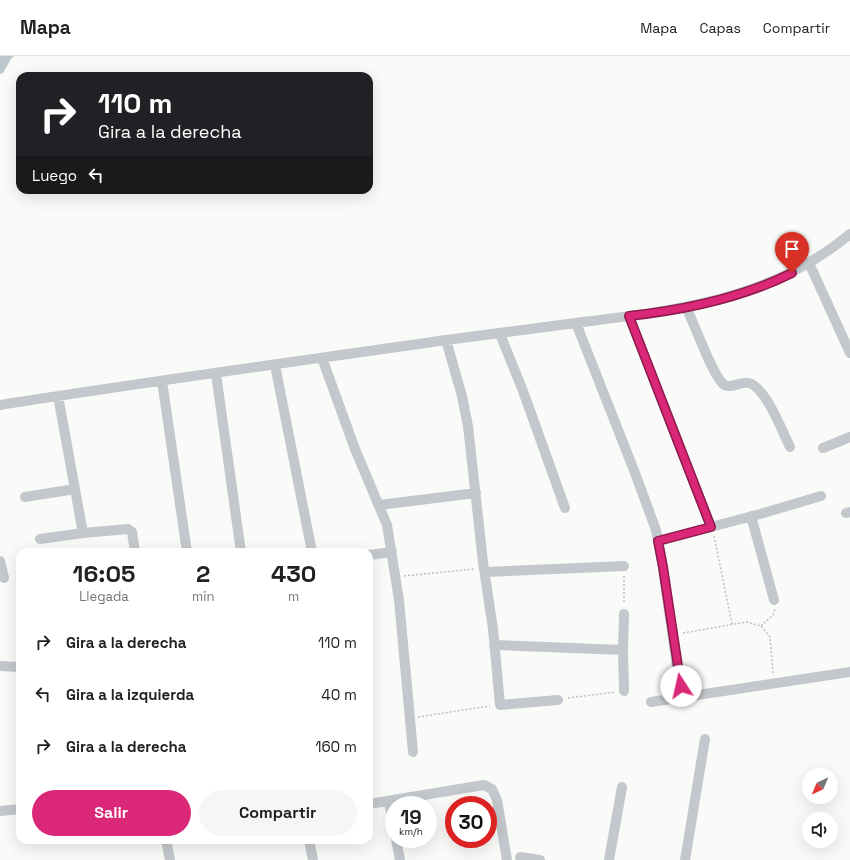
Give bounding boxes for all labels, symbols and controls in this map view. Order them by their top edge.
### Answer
text: Mapa [20,15,71,40]
text: Mapa [640,19,677,37]
text: Capas [699,19,741,37]
text: Compartir [763,19,830,37]
text: 110 m [98,85,172,121]
icon: right [32,88,84,140]
text: Gira a la derecha [98,120,242,143]
icon: left [85,164,107,186]
text: Luego [32,166,77,185]
pin [775,232,809,273]
icon: arrive [781,238,803,260]
text: 16:05 [73,558,135,589]
text: 2 [196,558,210,589]
text: 430 [271,558,316,589]
text: Llegada [79,588,129,605]
text: min [192,588,214,605]
text: m [288,588,299,605]
icon: right [32,631,54,653]
text: Gira a la derecha [66,633,186,652]
text: 110 m [318,633,357,652]
position arrow [660,665,702,707]
icon: left [32,683,54,705]
text: Gira a la izquierda [66,685,194,704]
text: 40 m [321,685,357,704]
icon: right [32,735,54,757]
text: Gira a la derecha [66,737,186,756]
text: 160 m [315,737,357,756]
north arrow [802,768,838,804]
map controls [802,768,838,848]
button: Salir [32,790,191,836]
button: Compartir [199,790,357,836]
speed limit sign: 30 [445,796,497,848]
text: 19 [400,804,422,830]
button: sound [802,812,838,848]
text: km/h [399,825,423,838]

